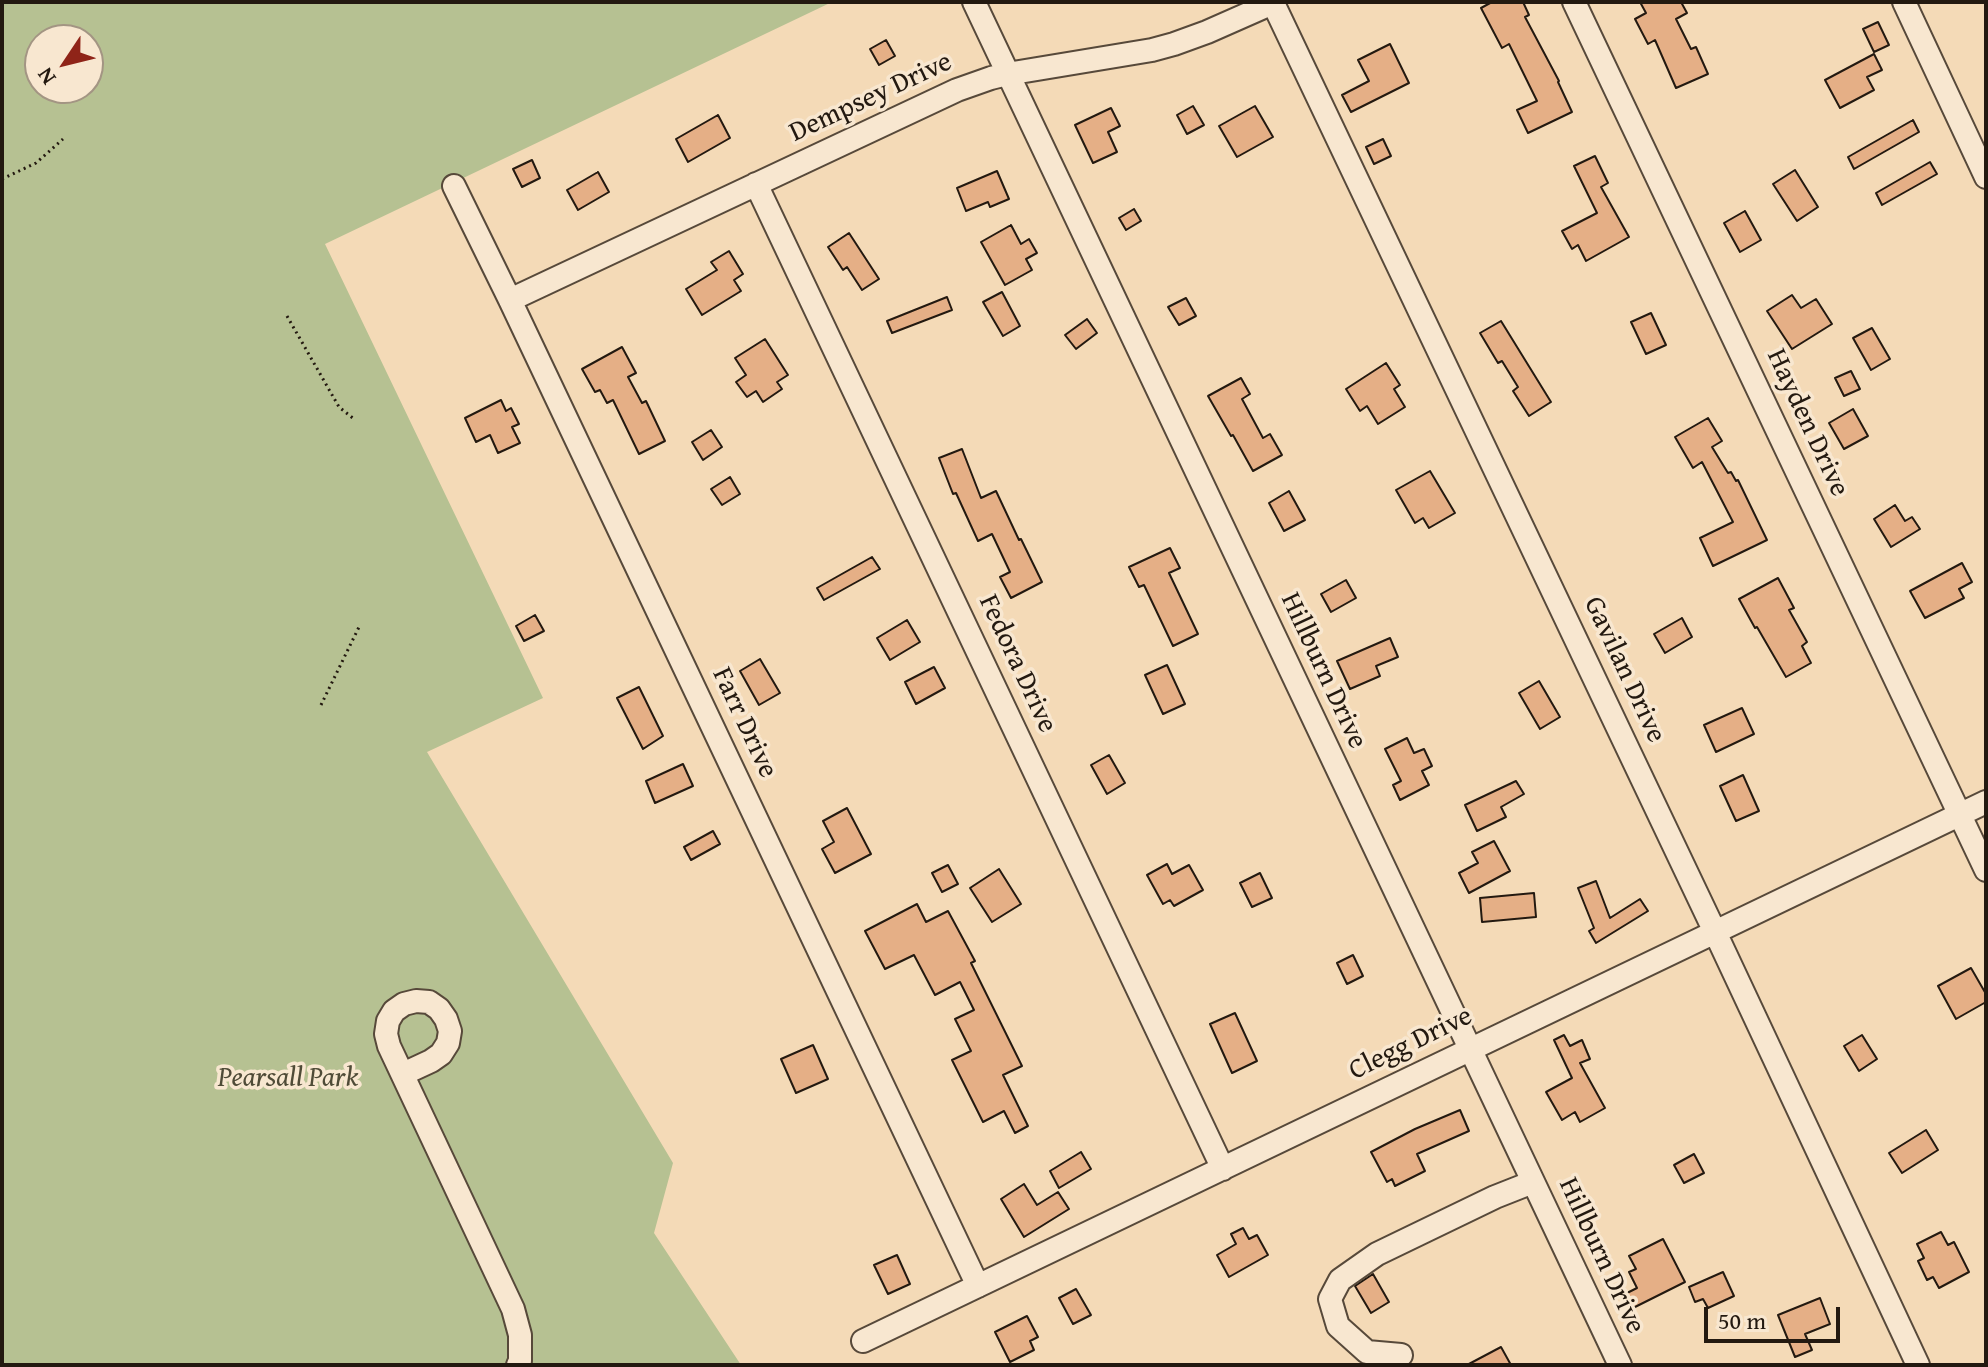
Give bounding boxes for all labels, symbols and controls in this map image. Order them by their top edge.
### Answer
north arrow [24,24,104,104]
street label: Dempsey Drive [784,46,958,150]
text: N [29,61,63,92]
street label: Hayden Drive [1758,344,1856,502]
street label: Hillburn Drive [1272,588,1374,754]
street label: Fedora Drive [970,590,1064,738]
street label: Gavilan Drive [1576,592,1672,748]
street label: Farr Drive [704,662,784,784]
street label: Clegg Drive [1344,1000,1478,1088]
park label: Pearsall Park [218,1062,358,1096]
street label: Hillburn Drive [1550,1173,1652,1339]
scale bar [1708,1291,1844,1341]
text: 50 m [1718,1303,1766,1338]

